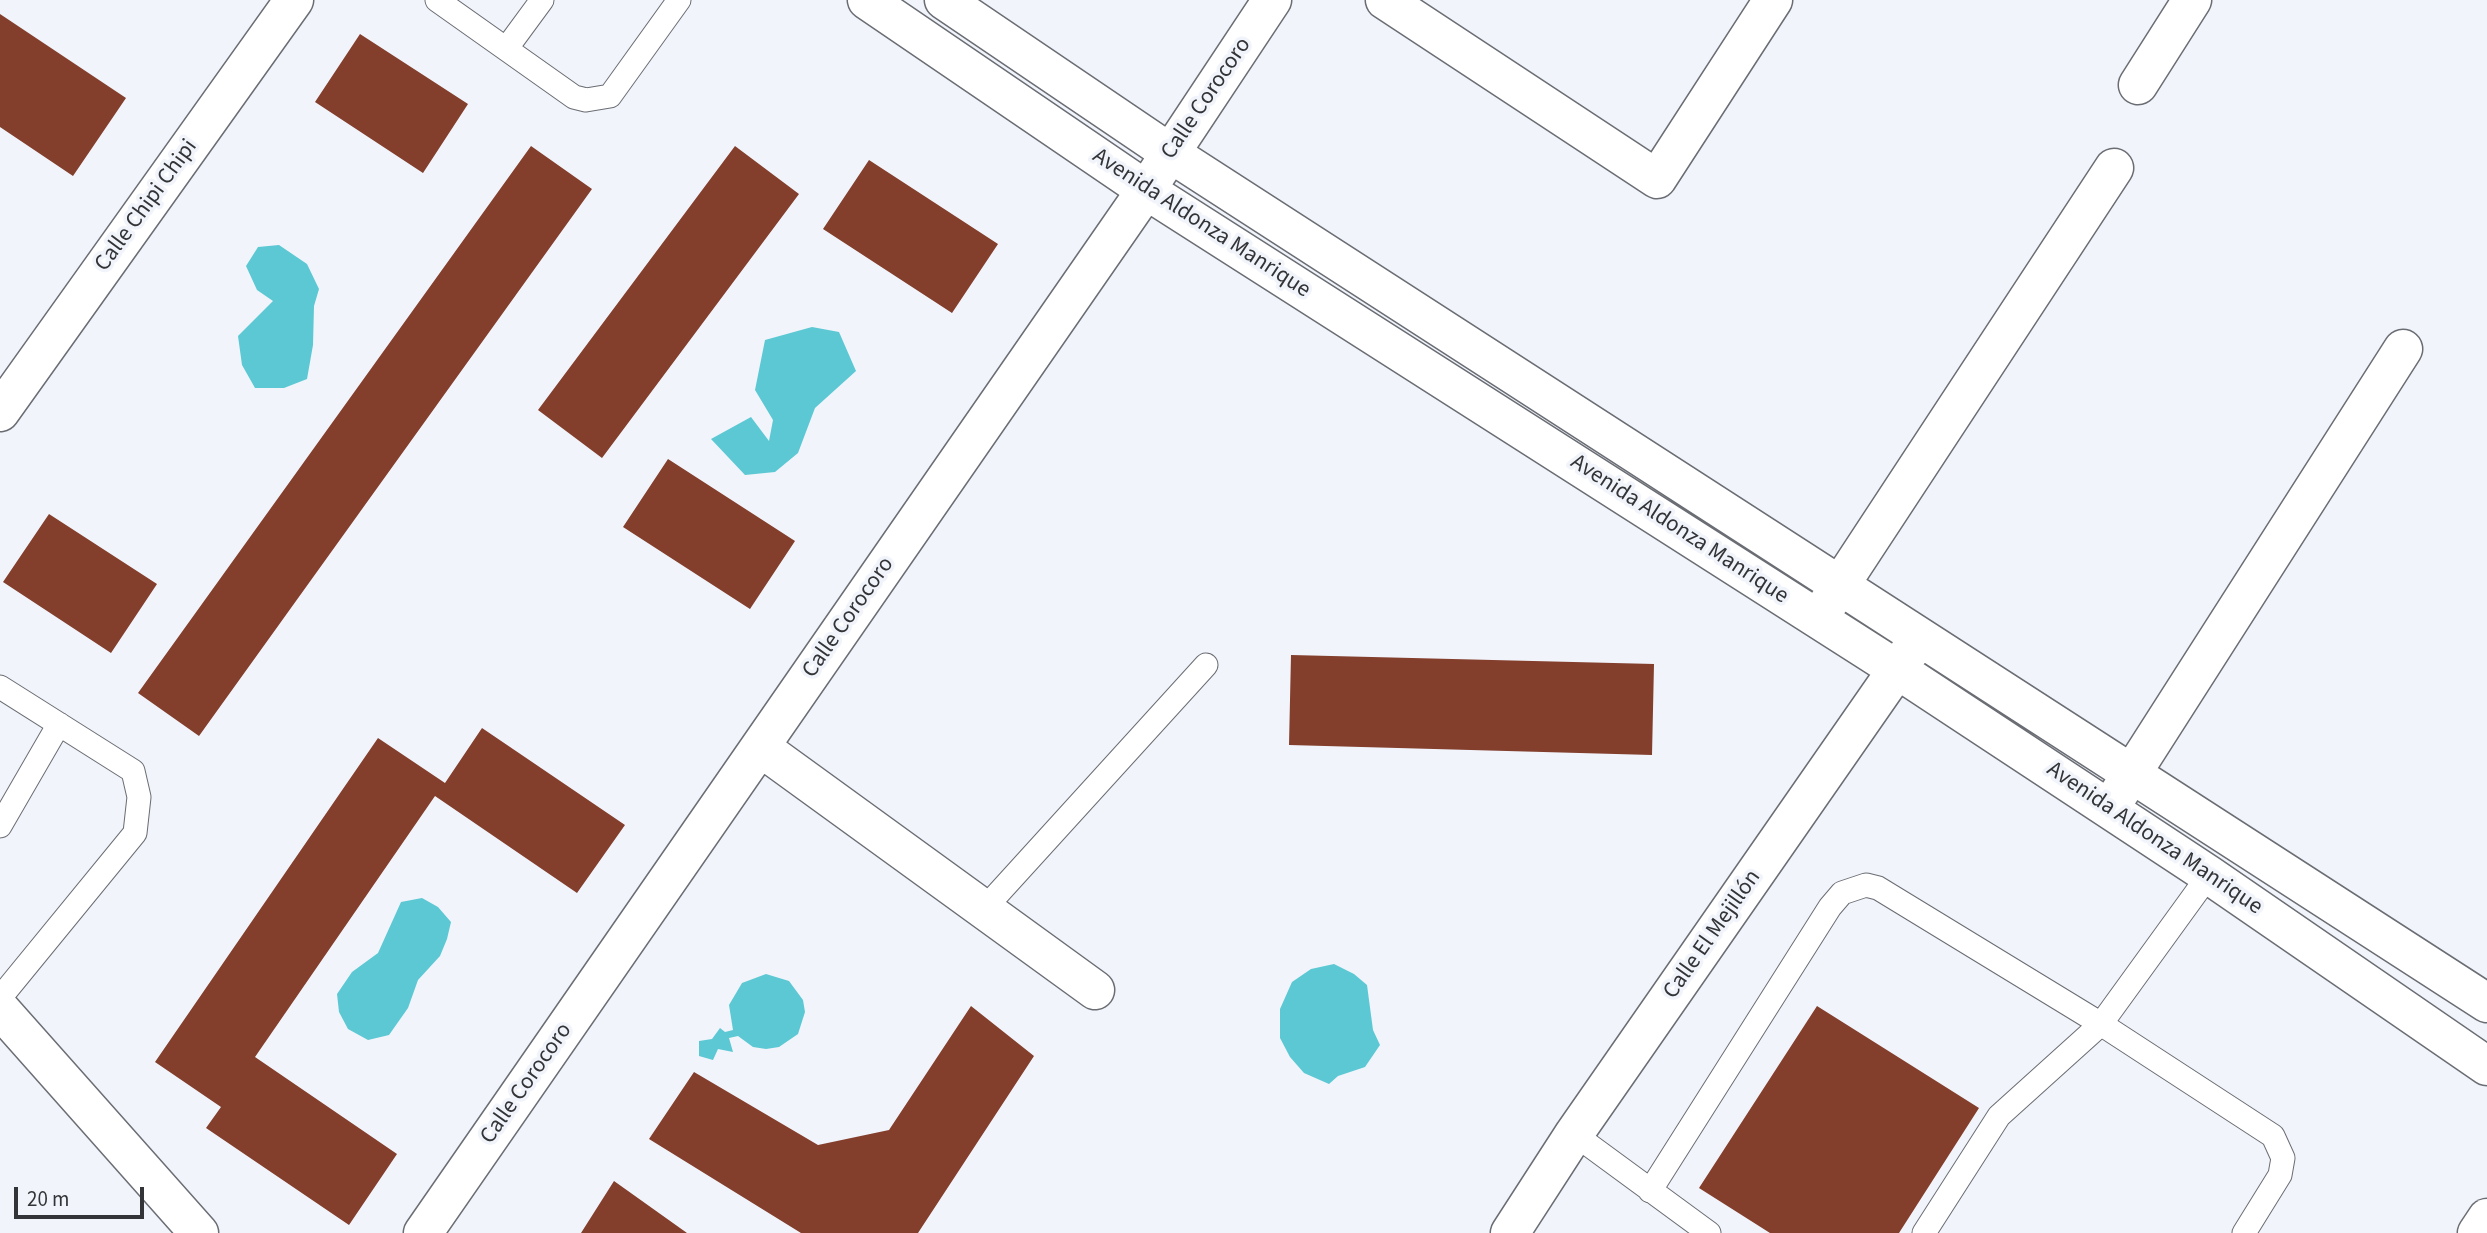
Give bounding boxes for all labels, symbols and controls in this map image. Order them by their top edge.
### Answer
street label: Calle Corocoro [1156,33,1258,165]
street label: Calle Chipi Chipi [90,135,204,277]
street label: Avenida Aldonza Manrique [1087,143,1315,305]
street label: Avenida Aldonza Manrique [1565,449,1793,611]
street label: Calle Corocoro [797,552,901,684]
street label: Avenida Aldonza Manrique [2041,756,2267,922]
street label: Calle El Mejillón [1658,865,1768,1005]
street label: Calle Corocoro [475,1018,579,1150]
scale bar [18,1174,147,1218]
text: 20 m [27,1184,69,1214]

